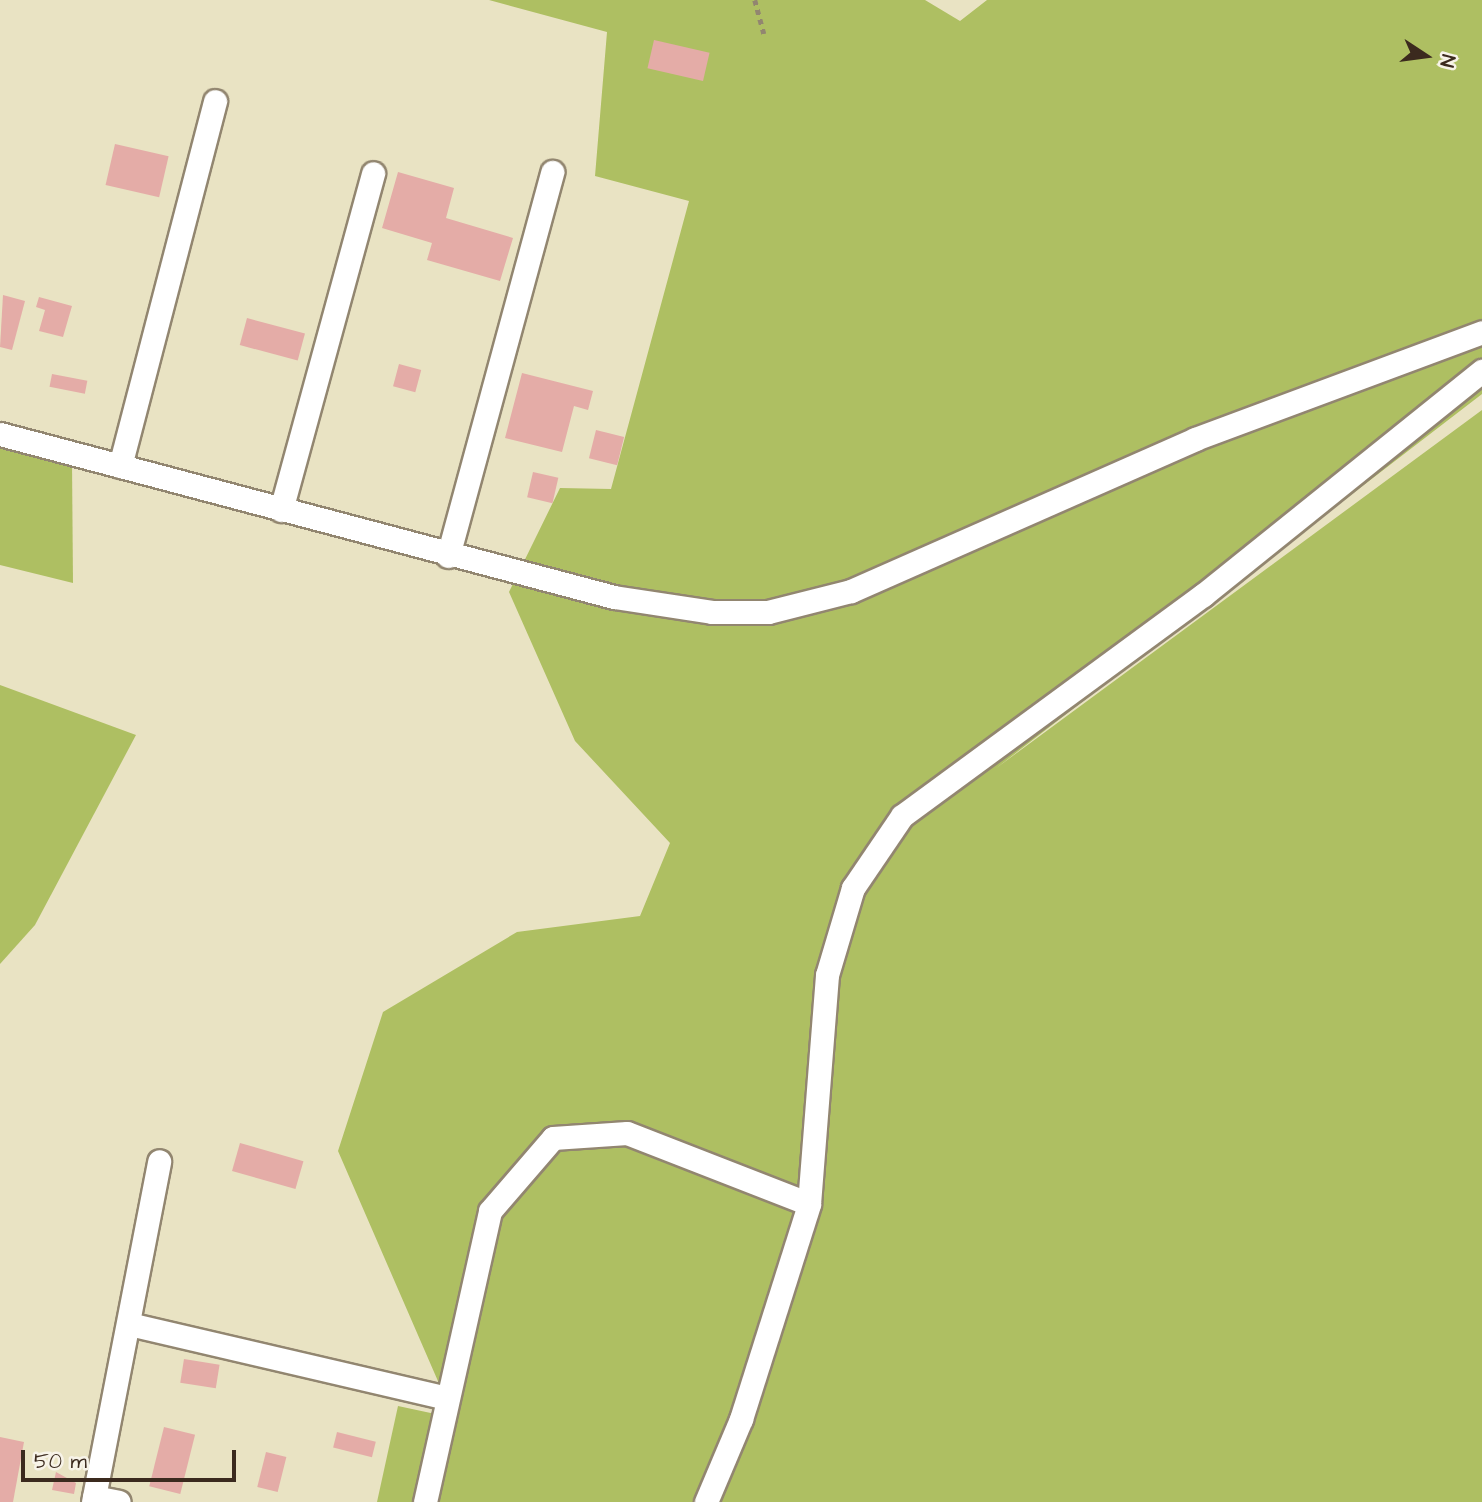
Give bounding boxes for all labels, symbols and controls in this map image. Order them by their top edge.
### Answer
north arrow [1391,21,1461,91]
text: N [1432,52,1461,70]
scale bar [24,1436,240,1480]
text: 50 m [34,1447,87,1476]

